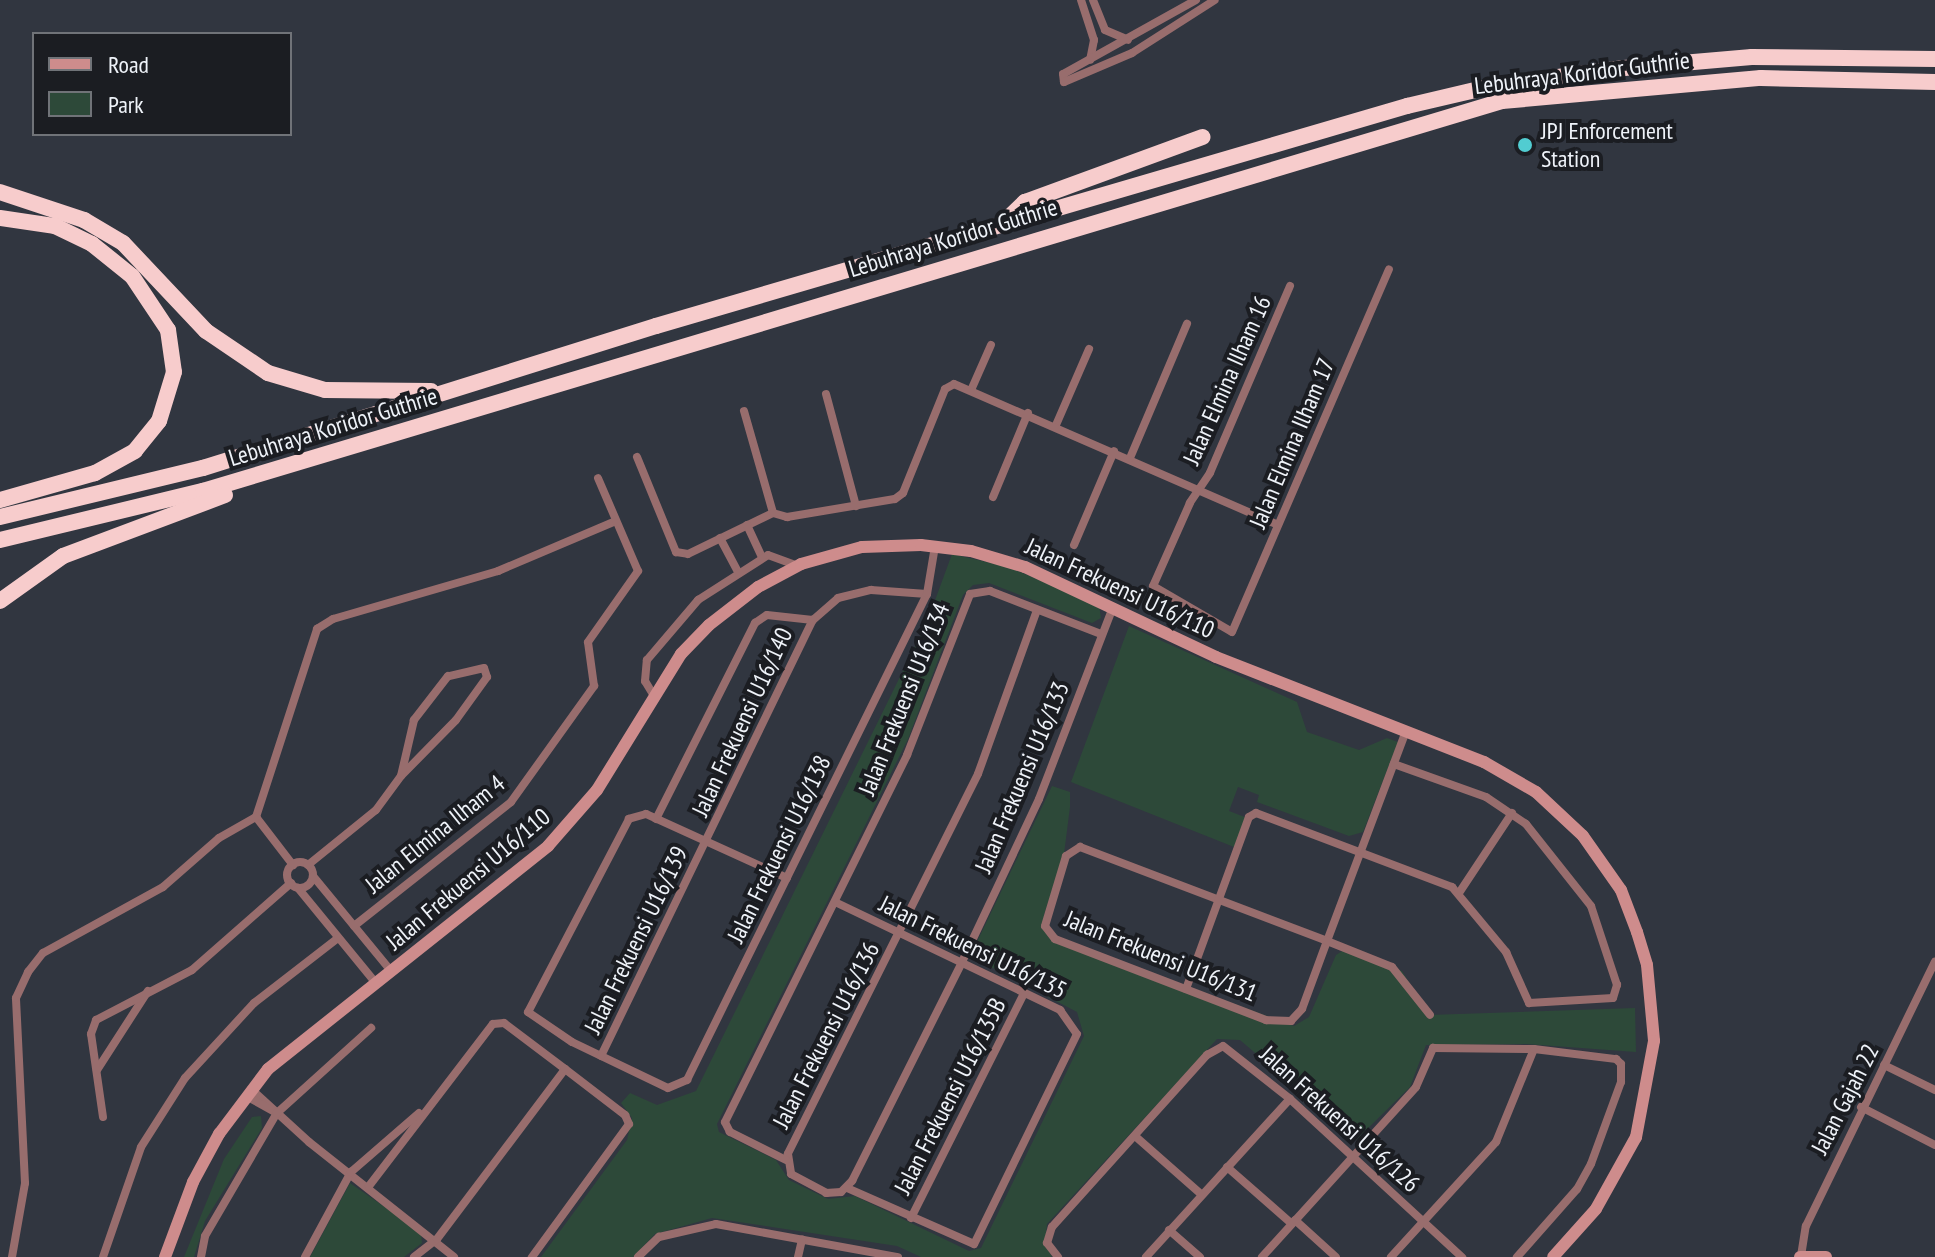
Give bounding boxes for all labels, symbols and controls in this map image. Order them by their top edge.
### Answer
legend [32,32,292,136]
street label: Lebuhraya Koridor Guthrie [1473,46,1691,100]
text: Road [108,49,149,80]
text: Park [108,89,144,120]
place label: JPJ Enforcement Station [1541,117,1673,173]
marker: JPJ Enforcement Station [1516,136,1534,154]
street label: Lebuhraya Koridor Guthrie [845,193,1061,283]
street label: Jalan Elmina Ilham 16 [1177,291,1277,469]
street label: Jalan Elmina Ilham 17 [1243,354,1341,532]
street label: Lebuhraya Koridor Guthrie [225,382,441,472]
street label: Jalan Frekuensi U16/110 [1021,532,1219,644]
street label: Jalan Frekuensi U16/134 [852,599,956,799]
street label: Jalan Frekuensi U16/140 [686,623,798,821]
street label: Jalan Frekuensi U16/133 [969,677,1075,877]
street label: Jalan Frekuensi U16/138 [721,751,837,947]
street label: Jalan Elmina Ilham 4 [359,769,511,899]
street label: Jalan Frekuensi U16/110 [380,802,556,956]
street label: Jalan Frekuensi U16/139 [578,842,694,1038]
street label: Jalan Frekuensi U16/135 [875,889,1071,1005]
street label: Jalan Frekuensi U16/131 [1061,904,1261,1008]
street label: Jalan Frekuensi U16/136 [767,937,885,1133]
street label: Jalan Frekuensi U16/135B [888,993,1012,1199]
street label: Jalan Gajah 22 [1805,1039,1885,1159]
street label: Jalan Frekuensi U16/126 [1254,1040,1426,1198]

